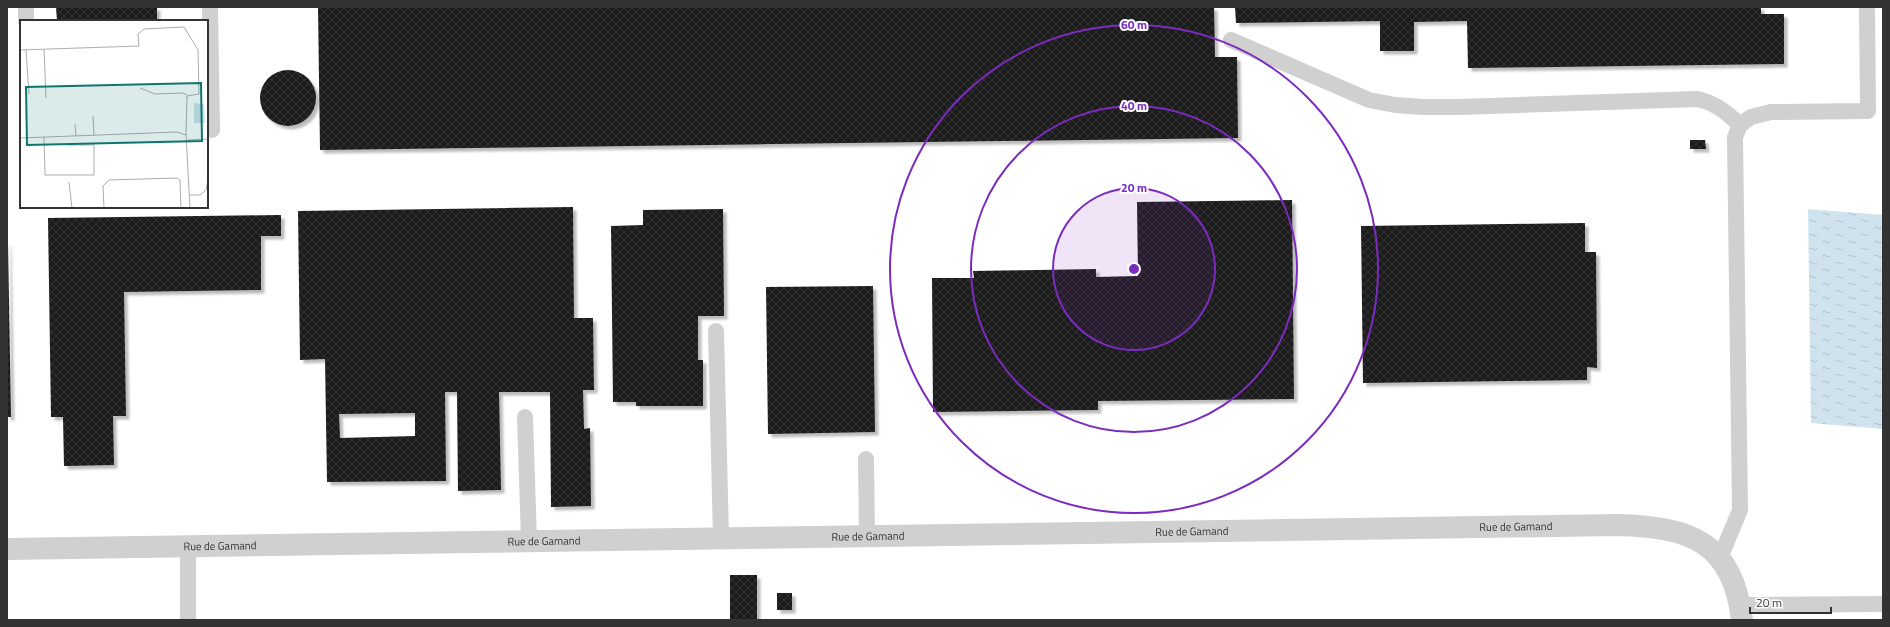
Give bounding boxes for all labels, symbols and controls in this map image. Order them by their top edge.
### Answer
text: 60 m [1121,15,1147,34]
inset map [20,20,208,208]
text: 40 m [1121,96,1147,115]
text: 20 m [1121,178,1147,197]
centre of rings [1127,262,1141,276]
street label: Rue de Gamand [1479,518,1553,535]
street label: Rue de Gamand [1155,523,1229,540]
street label: Rue de Gamand [831,528,905,545]
street label: Rue de Gamand [507,532,581,550]
street label: Rue de Gamand [183,537,257,554]
scale bar [1750,589,1831,615]
text: 20 m [1756,593,1782,612]

